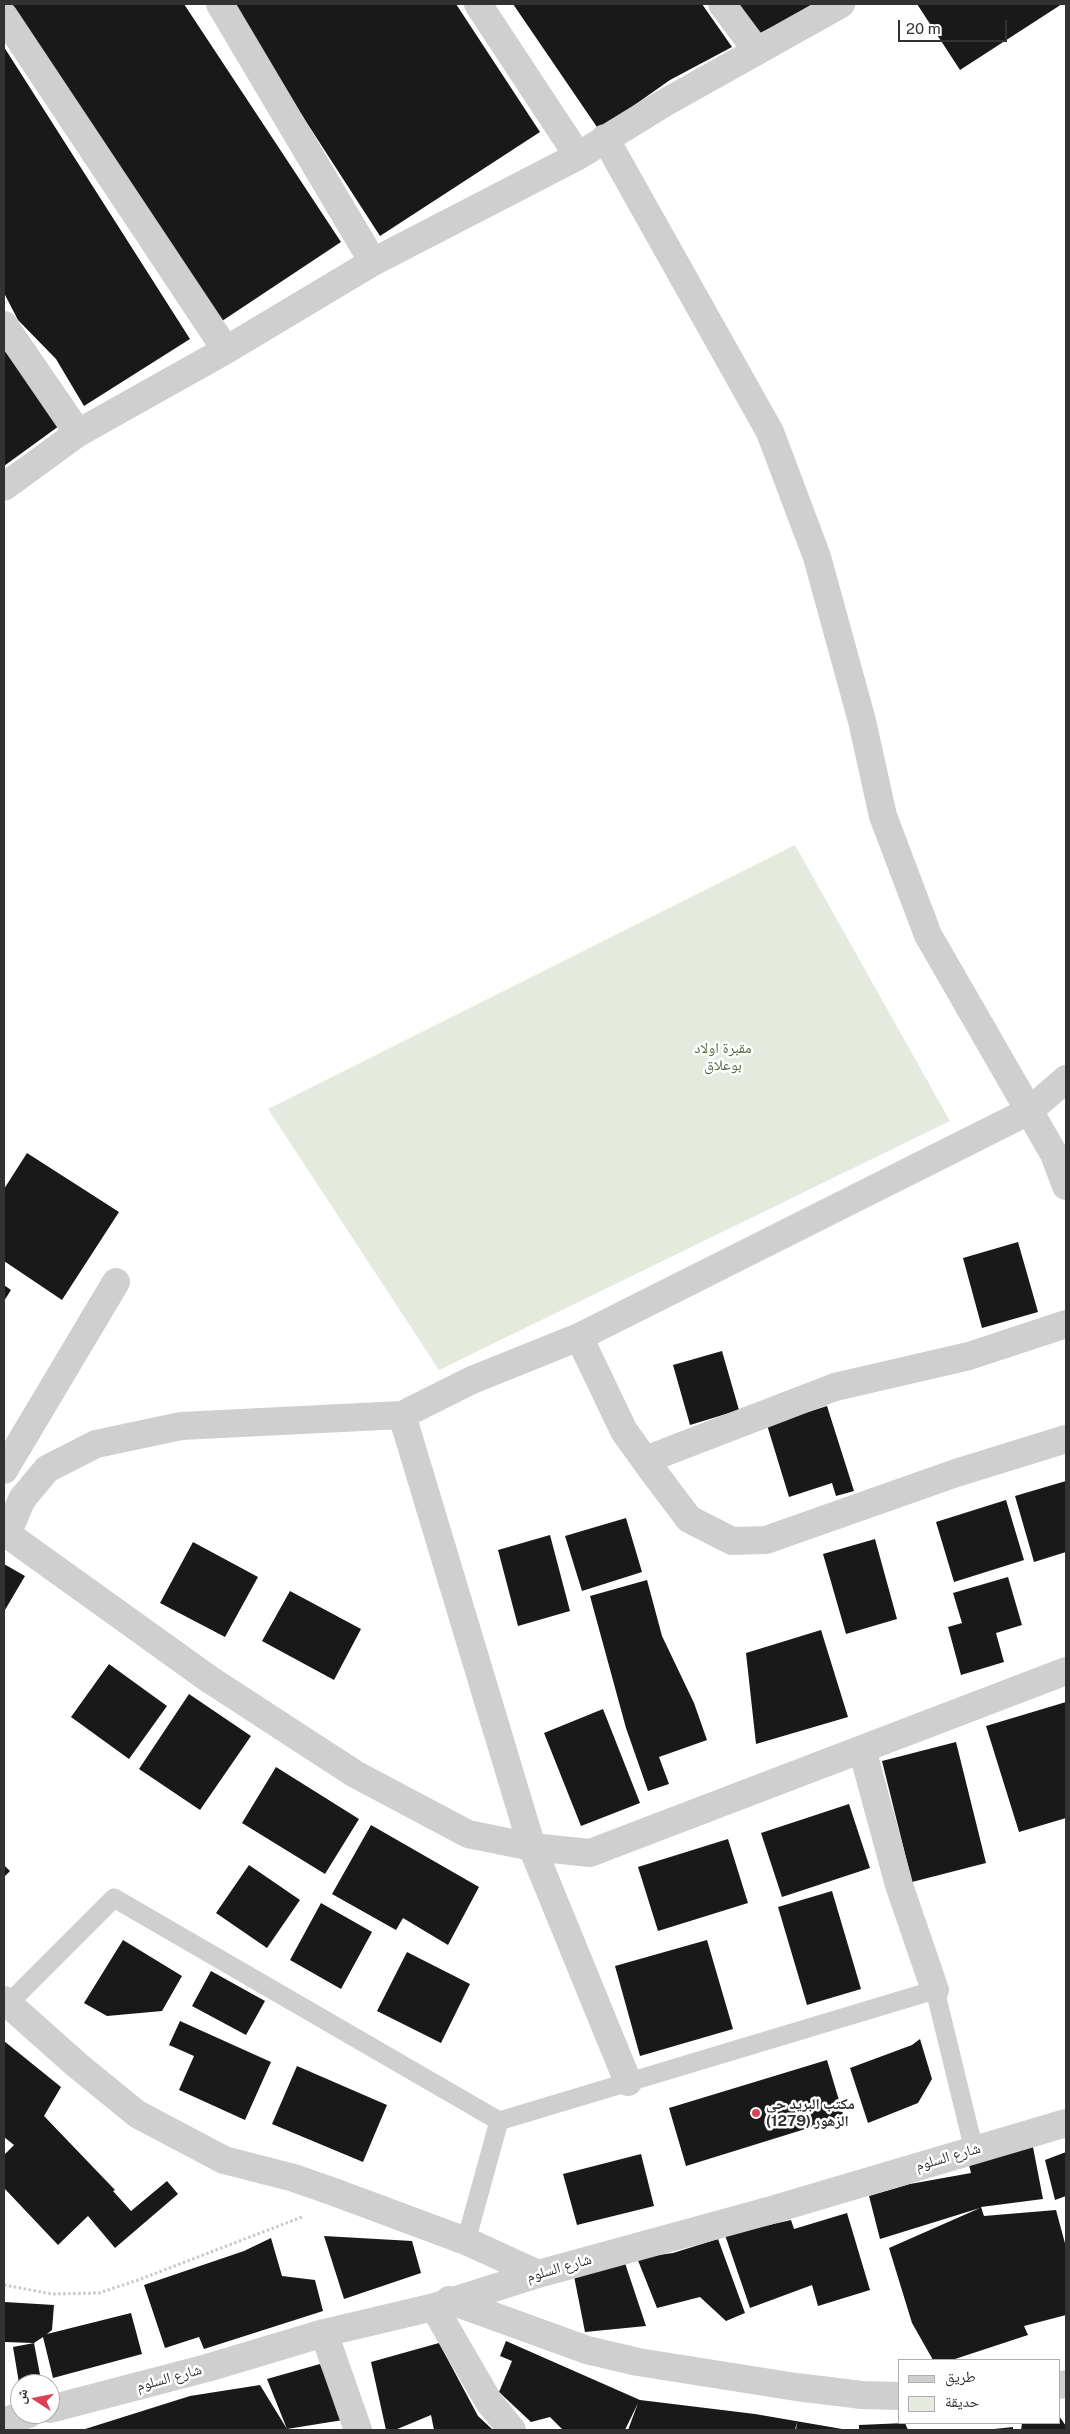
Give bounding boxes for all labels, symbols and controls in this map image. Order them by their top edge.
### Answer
scale bar [900,10,1009,42]
text: 20 m [906,20,941,37]
park label: مقبرة اولاد بوعلاق [694,1039,752,1074]
place label: مكتب البريد حي الزهور (1279) [766,2095,855,2130]
marker: مكتب البريد حي الزهور (1279) [750,2107,762,2119]
street label: شارع السلوم [913,2139,983,2175]
street label: شارع السلوم [524,2250,594,2286]
legend [898,2359,1060,2424]
street label: شارع السلوم [134,2361,204,2395]
text: طريق [945,2368,976,2385]
north arrow [10,2374,60,2424]
text: ش [12,2388,31,2405]
text: حديقة [945,2393,979,2410]

